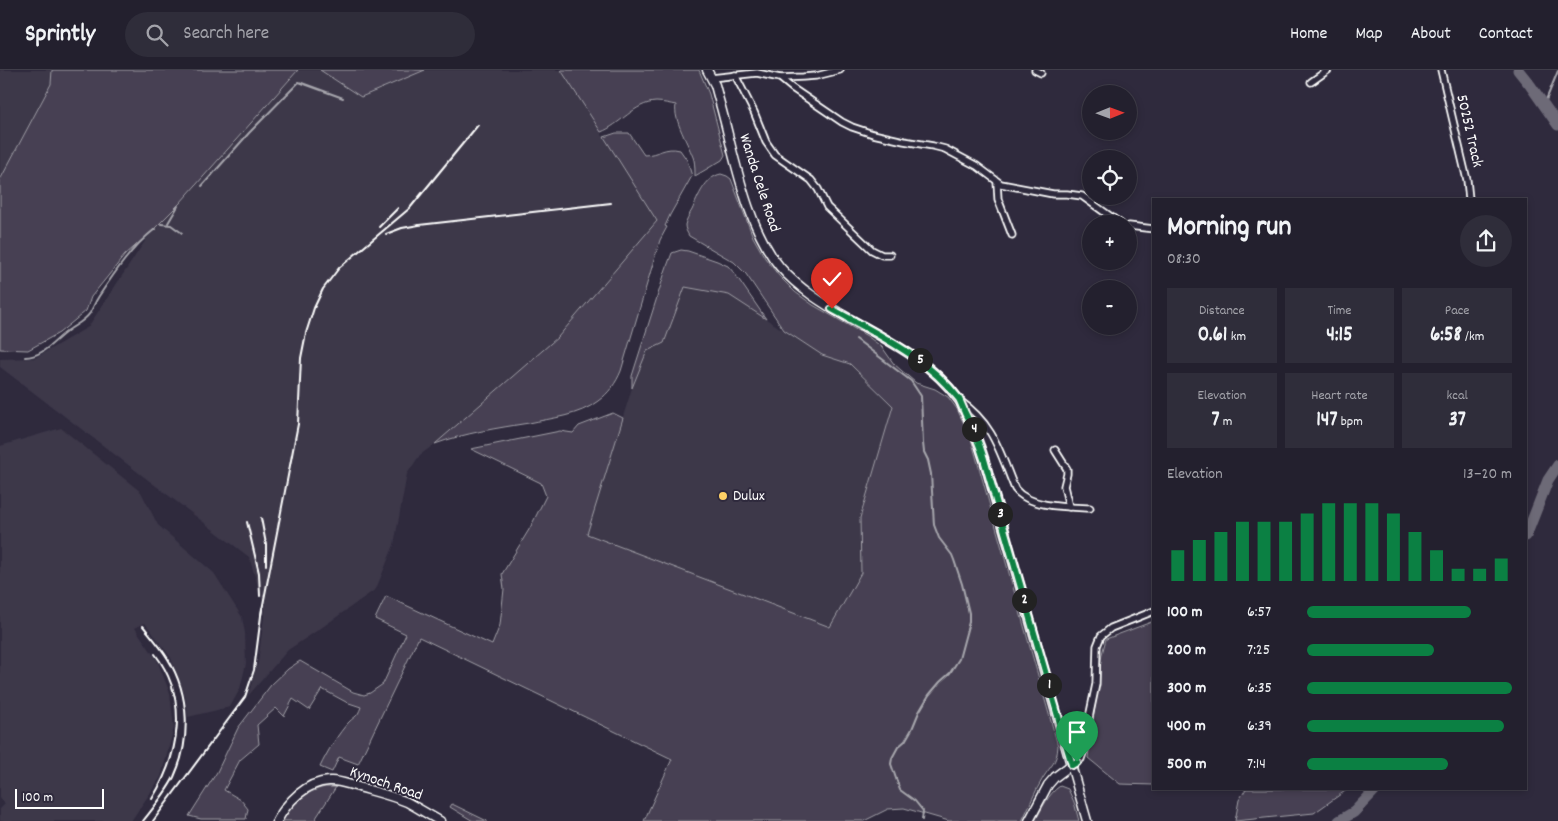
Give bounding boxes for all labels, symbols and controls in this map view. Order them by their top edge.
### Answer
search box [125,12,475,57]
text: Sprintly [25,18,95,52]
icon: search [143,21,171,49]
text: Search here [183,21,269,48]
text: Home [1290,22,1327,47]
text: Map [1355,22,1383,47]
text: About [1411,22,1451,47]
text: Contact [1479,22,1533,47]
north arrow [1082,85,1138,140]
map controls [1082,85,1137,335]
street label: 50252 Track [1449,92,1489,170]
street label: Wanda Cele Road [732,131,786,235]
button: locate [1082,150,1137,205]
text: Morning run [1167,209,1291,249]
button: + [1082,215,1137,270]
button: share [1460,215,1512,267]
text: 08:30 [1167,248,1201,271]
pin [811,258,853,309]
icon: check [818,265,846,293]
button: − [1082,280,1137,335]
text: Distance [1199,301,1245,321]
text: Time [1328,301,1351,321]
text: Pace [1445,301,1470,321]
text: 0.61 [1198,321,1227,351]
text: 4:15 [1326,321,1353,351]
text: 6:58 [1430,321,1462,351]
text: km [1227,327,1246,347]
text: /km [1462,327,1484,347]
pin: 5 [908,348,932,372]
text: 5 [917,350,924,370]
text: Elevation [1197,386,1246,406]
text: Heart rate [1311,386,1368,406]
text: kcal [1447,386,1468,406]
text: 7 [1211,406,1219,436]
text: 147 [1316,406,1338,436]
text: 37 [1448,406,1466,436]
text: m [1219,412,1232,432]
text: bpm [1338,412,1363,432]
pin: 4 [962,416,986,442]
text: 4 [972,419,977,439]
text: Elevation [1167,463,1223,486]
text: 13–20 m [1463,463,1512,486]
place label: Dulux [733,485,765,508]
marker: Dulux [717,490,729,502]
pin: 3 [988,502,1012,526]
text: 3 [997,504,1004,524]
pin: 2 [1012,588,1036,612]
text: 2 [1021,590,1028,610]
text: 100 m [1167,601,1203,624]
text: 6:57 [1247,601,1271,624]
text: 200 m [1167,639,1206,662]
text: 7:25 [1247,639,1270,662]
pin: 1 [1036,672,1062,698]
text: 1 [1048,675,1051,695]
text: 300 m [1167,677,1206,700]
text: 6:35 [1247,677,1272,700]
pin [1056,711,1098,762]
text: 400 m [1167,715,1206,738]
text: 6:39 [1247,715,1272,738]
icon: arrive [1063,718,1091,746]
text: 500 m [1167,753,1207,776]
text: 7:14 [1247,753,1266,776]
street label: Kynoch Road [346,761,426,807]
scale bar [15,786,104,809]
text: 100 m [22,788,53,808]

